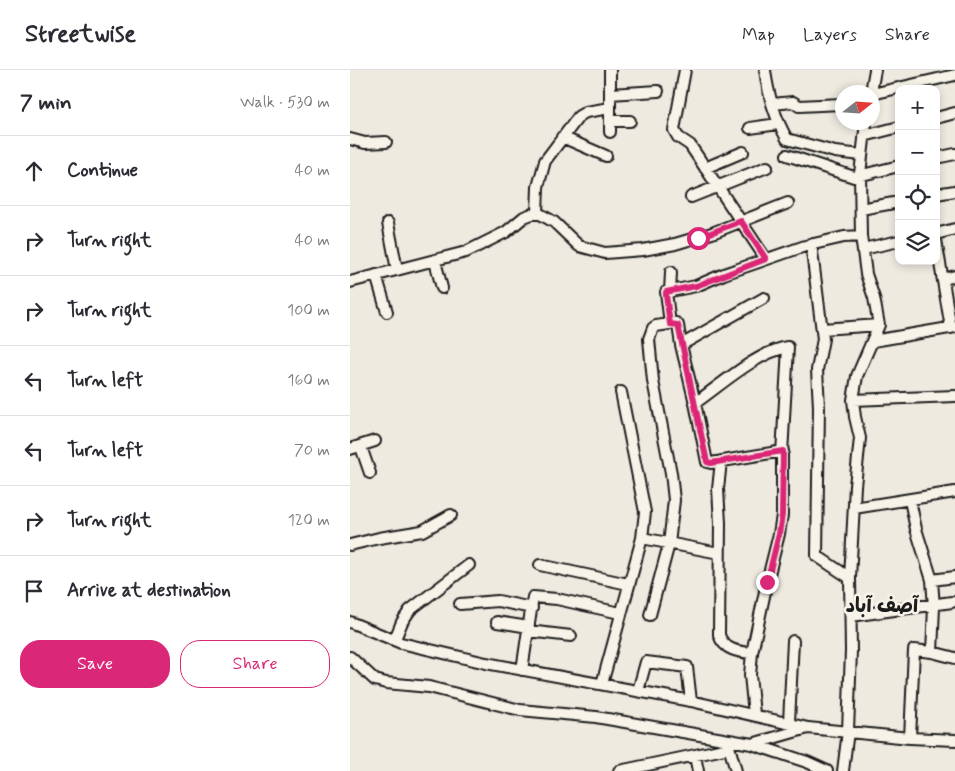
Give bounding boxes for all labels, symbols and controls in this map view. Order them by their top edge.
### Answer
text: Streetwise [25,19,136,50]
text: Map [742,23,775,47]
text: Layers [803,23,857,47]
text: Share [885,23,930,47]
north arrow [835,85,880,130]
map controls [895,85,940,265]
button: + [895,85,940,130]
text: 7 min [20,89,72,117]
text: Walk · 530 m [240,92,330,113]
button: − [895,130,940,175]
icon: ahead [20,157,48,185]
text: Continue [67,158,138,183]
text: 40 m [294,160,330,181]
button: locate [895,175,940,220]
button: layers [895,220,940,265]
icon: right [20,227,48,255]
route start [687,227,710,250]
text: Turn right [67,228,151,253]
text: 40 m [294,230,330,251]
icon: right [20,297,48,325]
text: Turn right [67,298,151,323]
text: 100 m [287,300,330,321]
icon: left [20,367,48,395]
text: Turn left [67,368,143,393]
text: 160 m [287,370,330,391]
icon: left [20,437,48,465]
text: Turn left [67,438,143,463]
text: 70 m [294,440,330,461]
icon: right [20,507,48,535]
text: Turn right [67,508,151,533]
text: 120 m [288,510,330,531]
route end [756,571,779,594]
icon: arrive [20,577,48,605]
text: Arrive at destination [67,578,231,603]
district label: آصف آباد [846,593,920,620]
button: Save [20,640,170,688]
button: Share [180,640,330,688]

